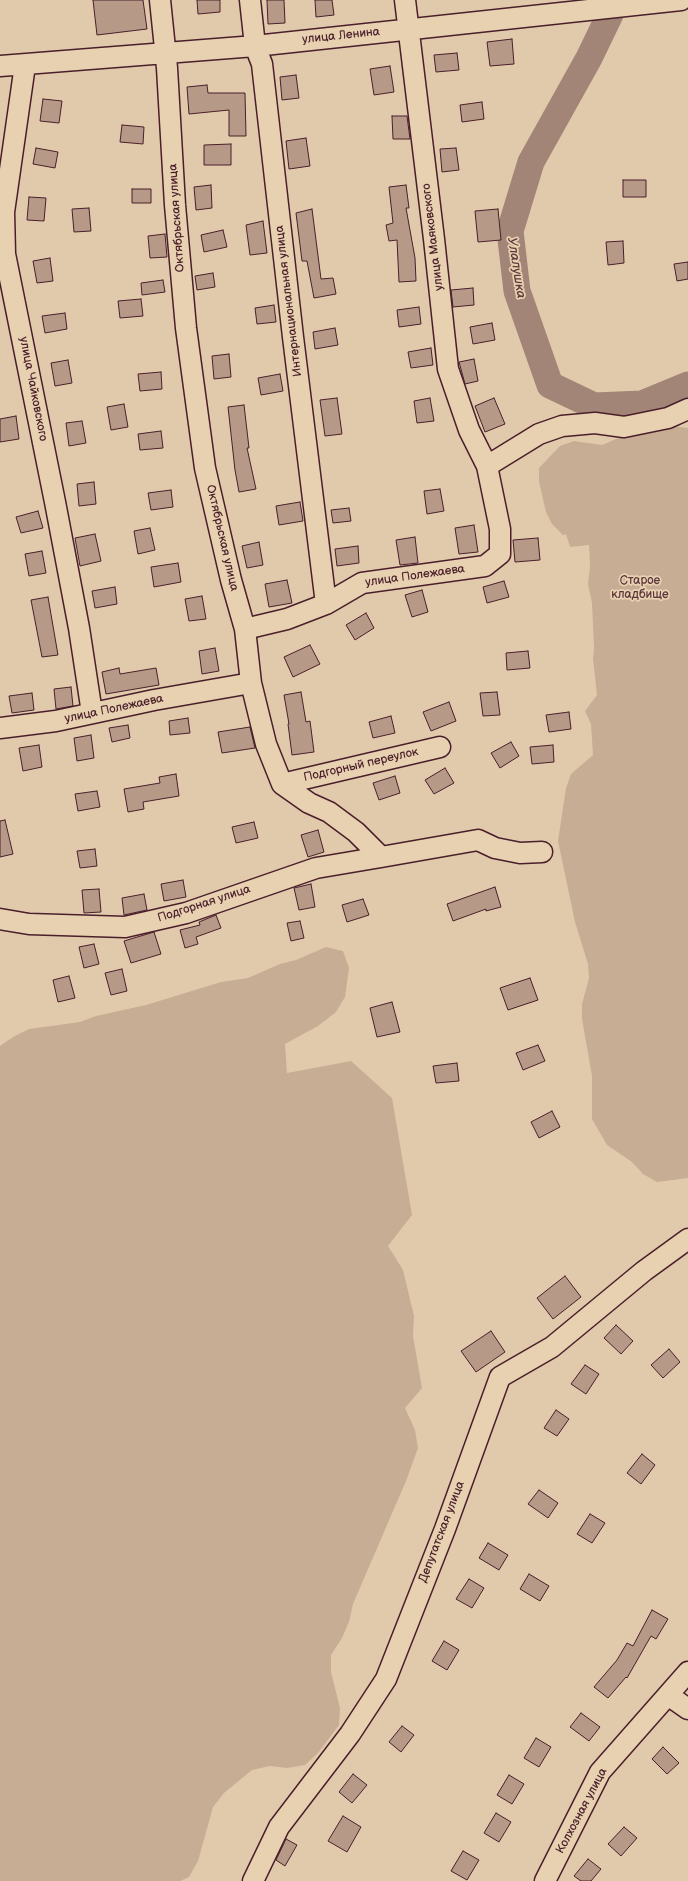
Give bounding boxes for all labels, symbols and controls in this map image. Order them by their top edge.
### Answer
street label: улица Ленина [301,25,381,47]
street label: Октябрьская улица [166,163,188,273]
street label: улица Маяковского [419,183,447,291]
street label: Интернациональная улица [273,225,305,377]
water label: Улалушка [503,236,529,300]
street label: улица Чайковского [16,336,50,442]
street label: Октябрьская улица [203,483,241,593]
street label: улица Полежаева [364,562,466,590]
park label: Старое кладбище [611,574,669,602]
street label: улица Полежаева [63,692,165,726]
street label: Подгорный переулок [302,745,420,785]
street label: Подгорная улица [156,882,252,926]
street label: Депутатская улица [416,1479,468,1585]
street label: Колхозная улица [553,1766,611,1856]

